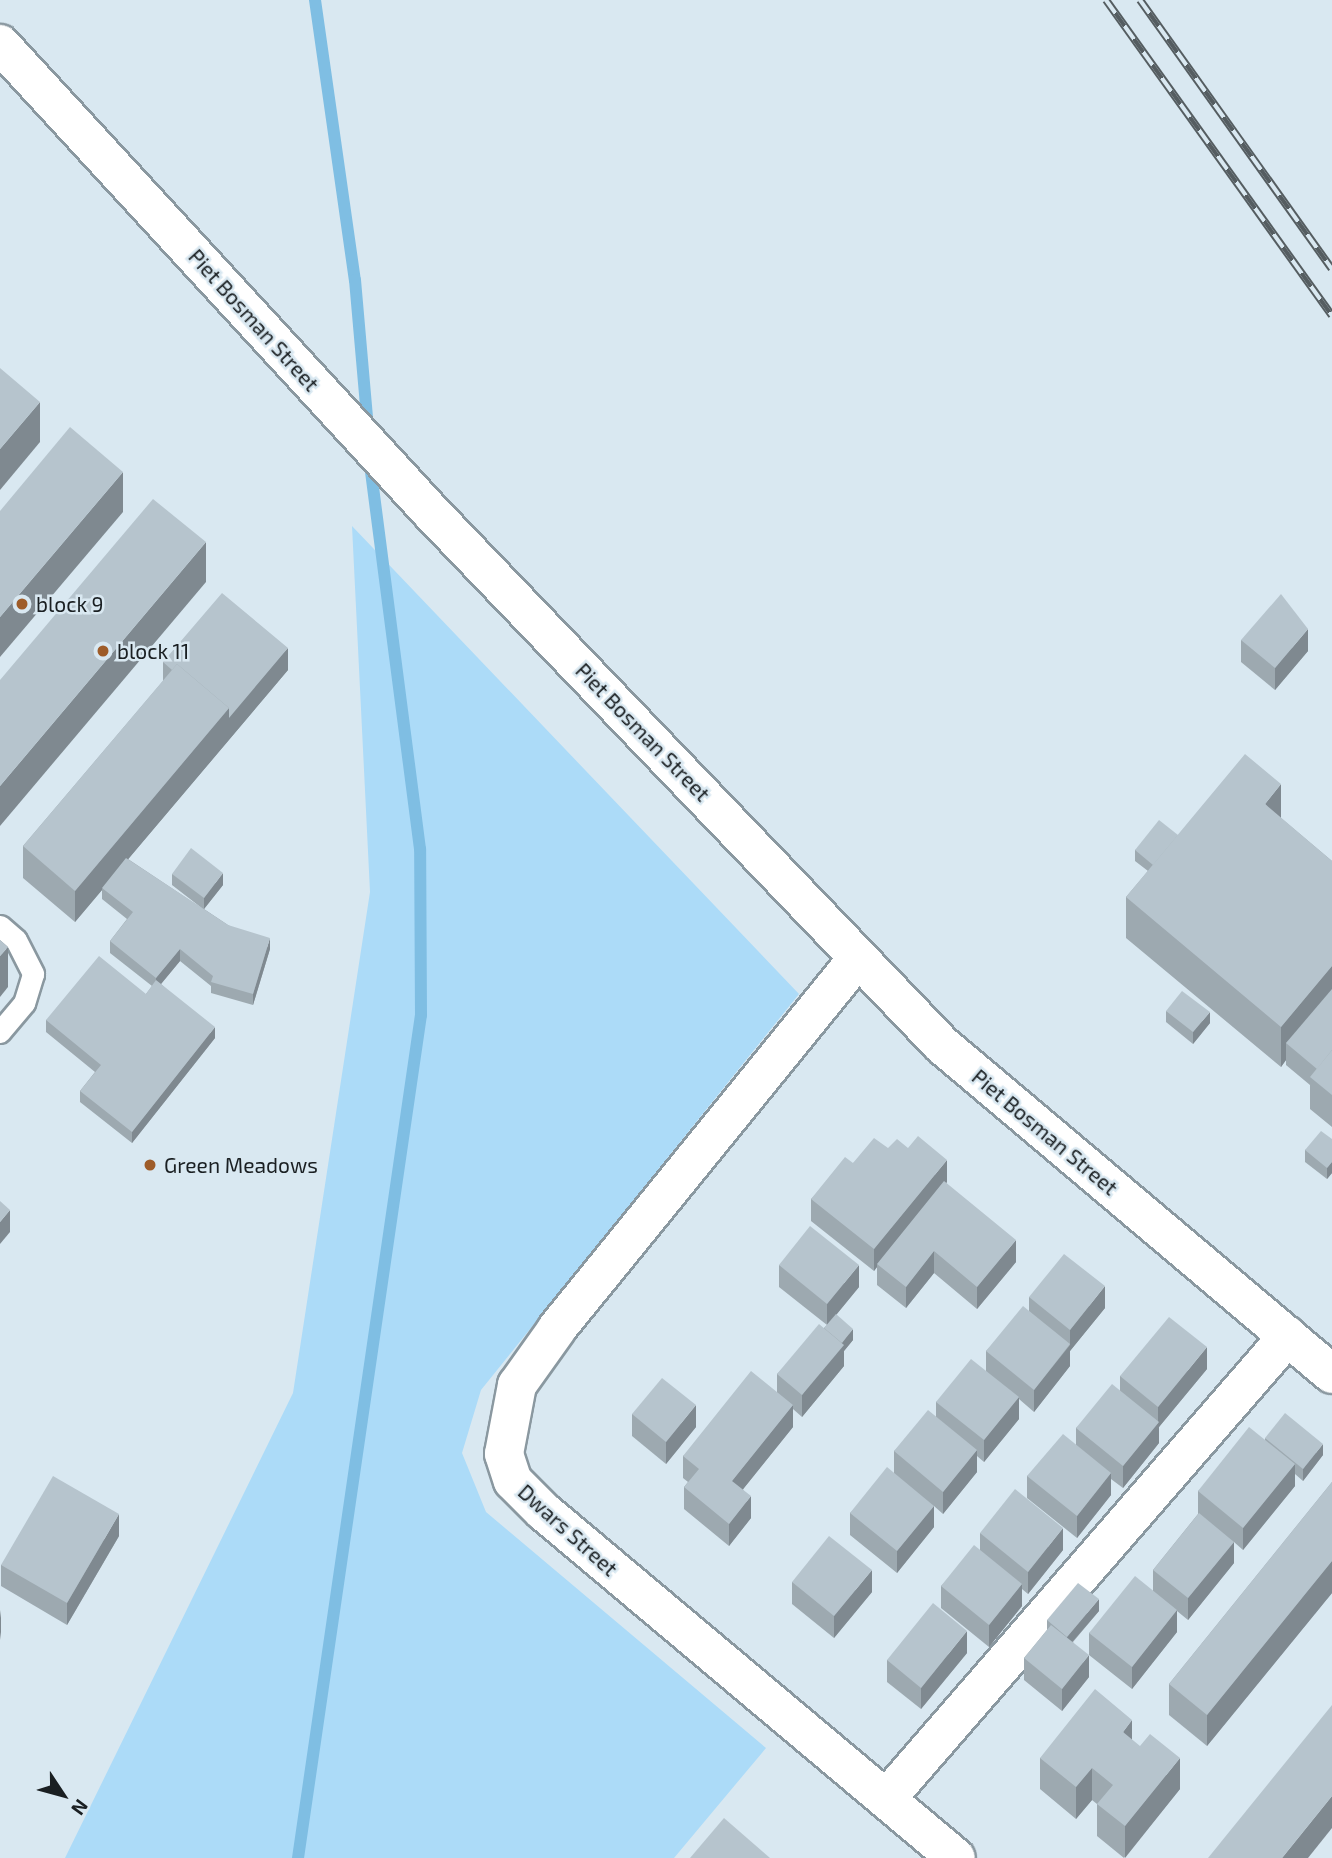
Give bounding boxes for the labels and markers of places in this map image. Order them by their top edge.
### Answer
place label: block 9 [36,591,104,617]
marker: block 9 [14,596,30,612]
place label: block 11 [117,638,189,664]
marker: block 11 [95,643,111,659]
place label: Green Meadows [164,1152,318,1178]
marker: Green Meadows [142,1157,158,1173]

